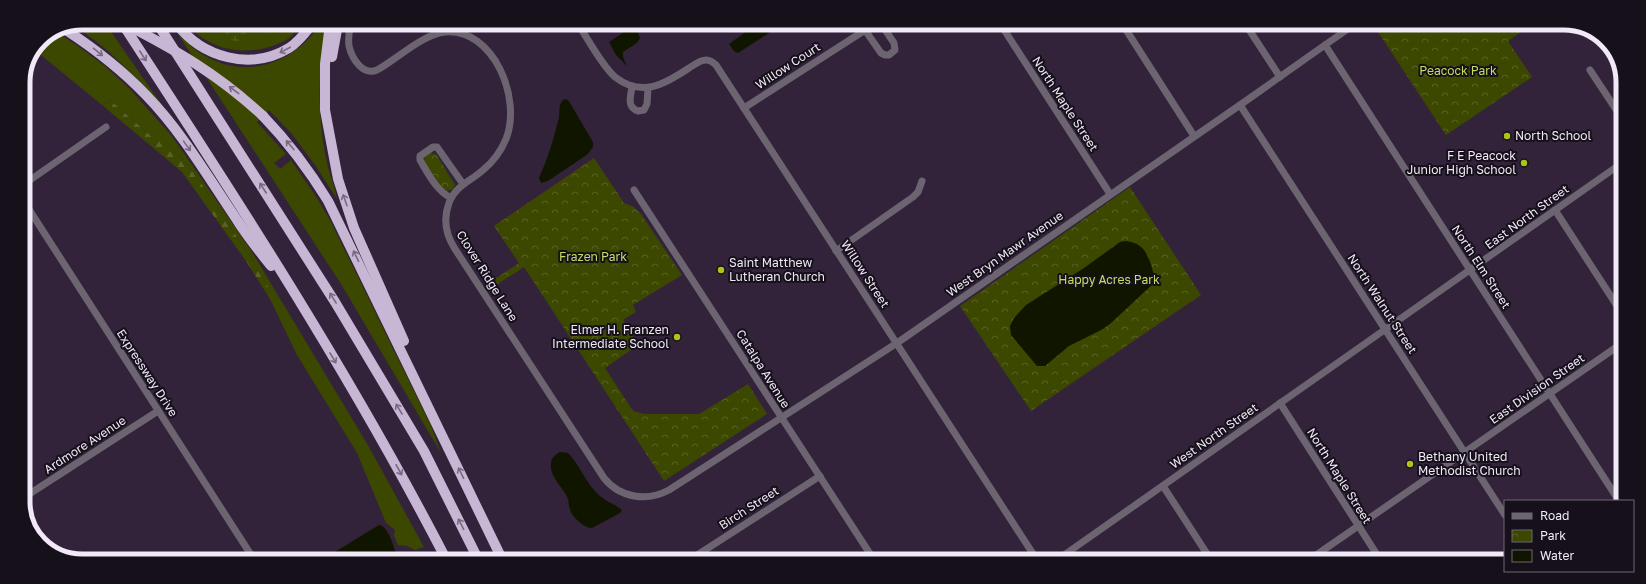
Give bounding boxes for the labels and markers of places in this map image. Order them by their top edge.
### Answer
place label: North School [1515,128,1591,143]
marker: North School [1502,131,1512,141]
place label: F E Peacock Junior High School [1407,148,1516,177]
marker: F E Peacock Junior High School [1519,158,1529,168]
place label: Saint Matthew Lutheran Church [729,255,825,284]
marker: Saint Matthew Lutheran Church [716,265,726,275]
place label: Elmer H. Franzen Intermediate School [552,322,669,351]
marker: Elmer H. Franzen Intermediate School [672,332,682,342]
place label: Bethany United Methodist Church [1418,449,1521,478]
marker: Bethany United Methodist Church [1405,459,1415,469]

